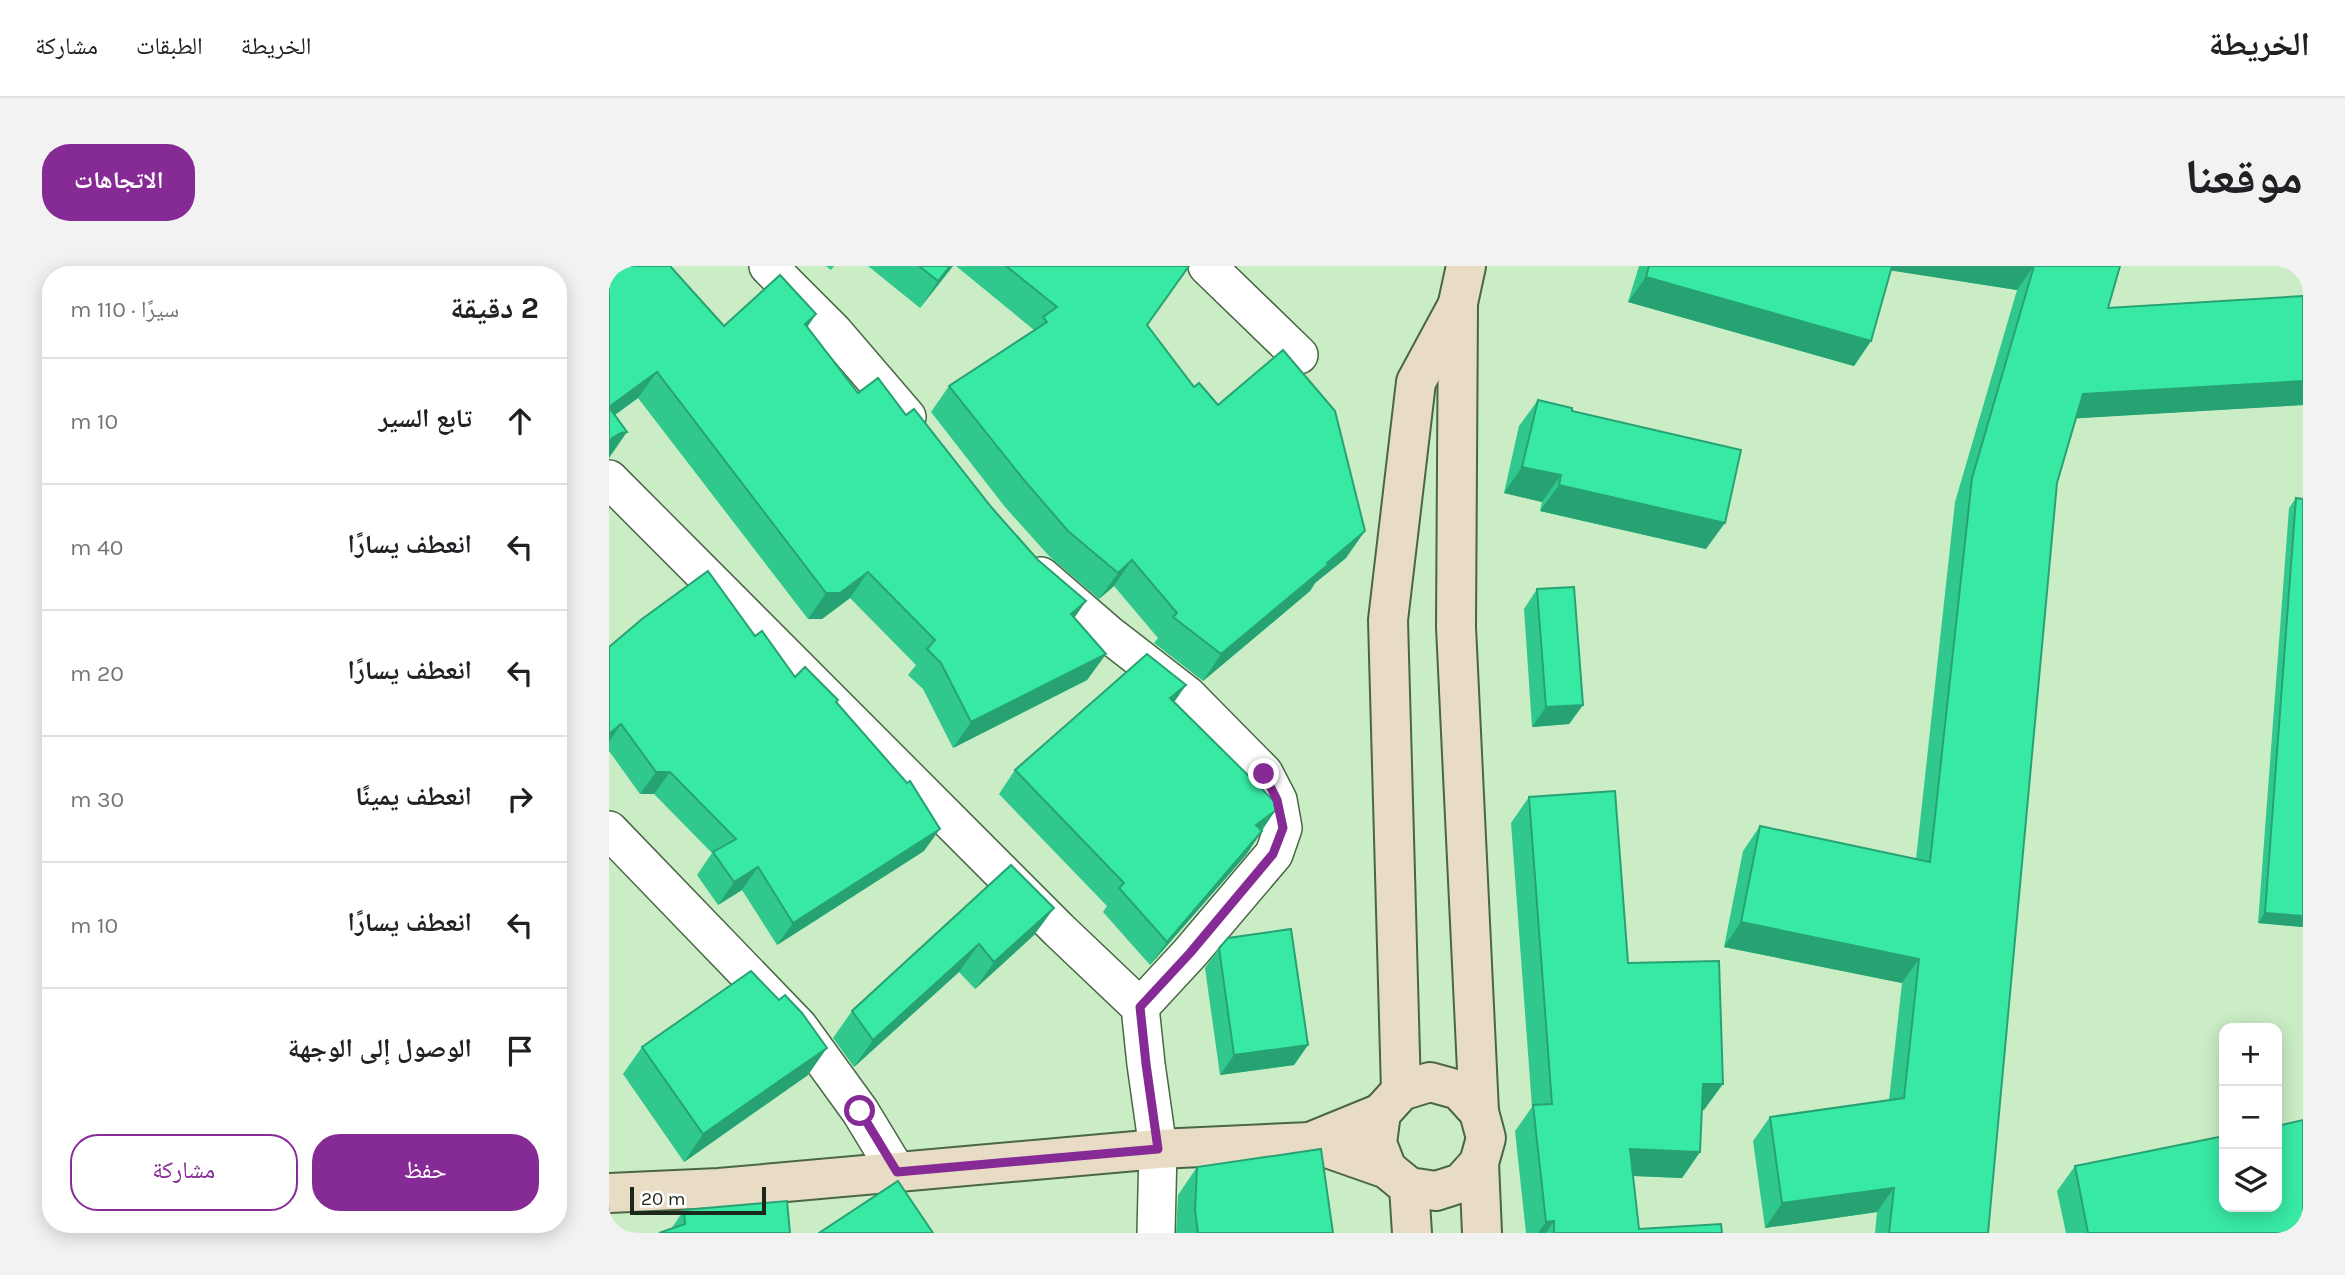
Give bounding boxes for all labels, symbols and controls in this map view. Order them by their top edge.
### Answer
text: الخريطة [2209,25,2310,63]
text: مشاركة [35,32,98,60]
text: الطبقات [136,32,203,60]
text: الخريطة [241,32,311,60]
button: الاتجاهات [42,144,195,221]
text: موقعنا [2185,148,2303,205]
text: 2 دقيقة [450,290,539,326]
text: سيرًا · 110 m [70,296,179,323]
icon: ahead [501,402,539,440]
text: تابع السير [379,403,472,434]
text: 10 m [70,408,118,435]
icon: left [501,528,539,566]
text: انعطف يسارًا [348,529,472,560]
text: 40 m [70,534,124,561]
icon: left [501,654,539,692]
text: انعطف يسارًا [348,655,472,686]
text: 20 m [70,660,124,687]
route end [1248,758,1279,789]
icon: right [501,780,539,818]
text: انعطف يمينًا [355,781,472,812]
text: 30 m [70,786,124,813]
icon: left [501,906,539,944]
text: انعطف يسارًا [348,907,472,938]
text: 10 m [70,912,118,939]
map controls [2219,1023,2282,1212]
button: + [2219,1023,2282,1086]
icon: arrive [501,1032,539,1070]
text: الوصول إلى الوجهة [288,1033,472,1064]
button: − [2219,1086,2282,1149]
route start [844,1095,875,1126]
button: مشاركة [70,1134,298,1211]
button: حفظ [312,1134,539,1211]
button: layers [2219,1149,2282,1212]
scale bar [630,1184,767,1216]
text: 20 m [641,1188,686,1210]

